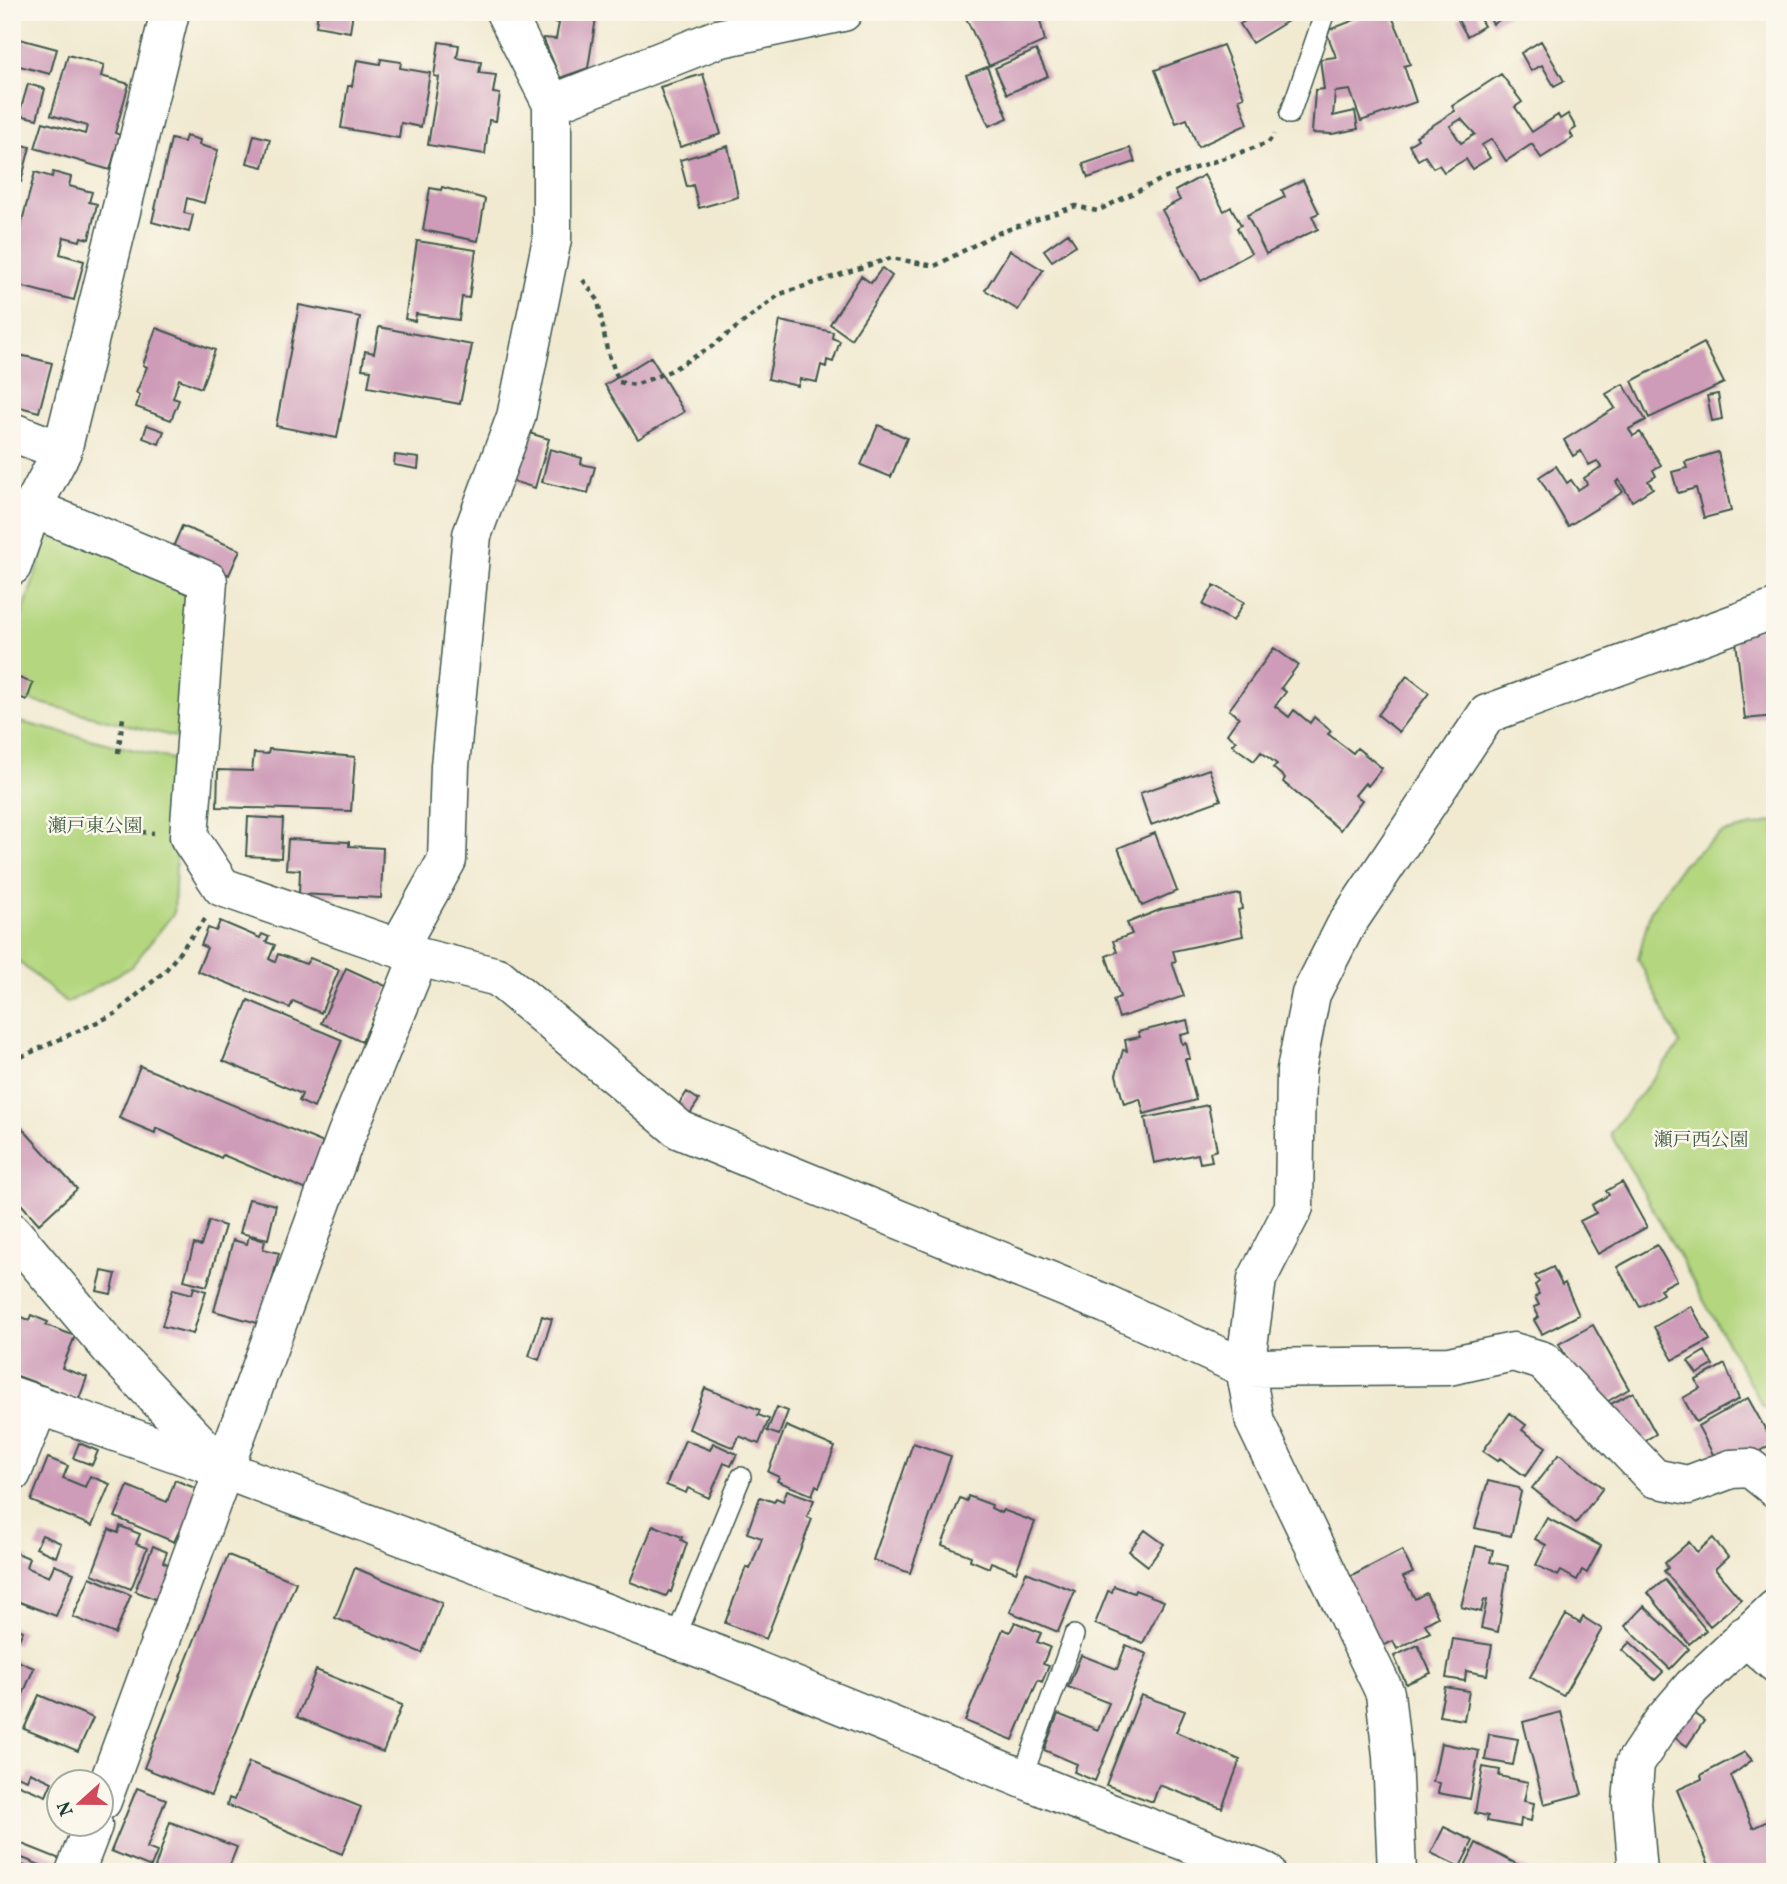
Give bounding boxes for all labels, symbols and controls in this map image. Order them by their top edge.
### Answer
park label: 瀬戸東公園 [47,814,143,840]
park label: 瀬戸西公園 [1653,1128,1749,1154]
north arrow [46,1769,116,1839]
text: N [51,1797,81,1819]

